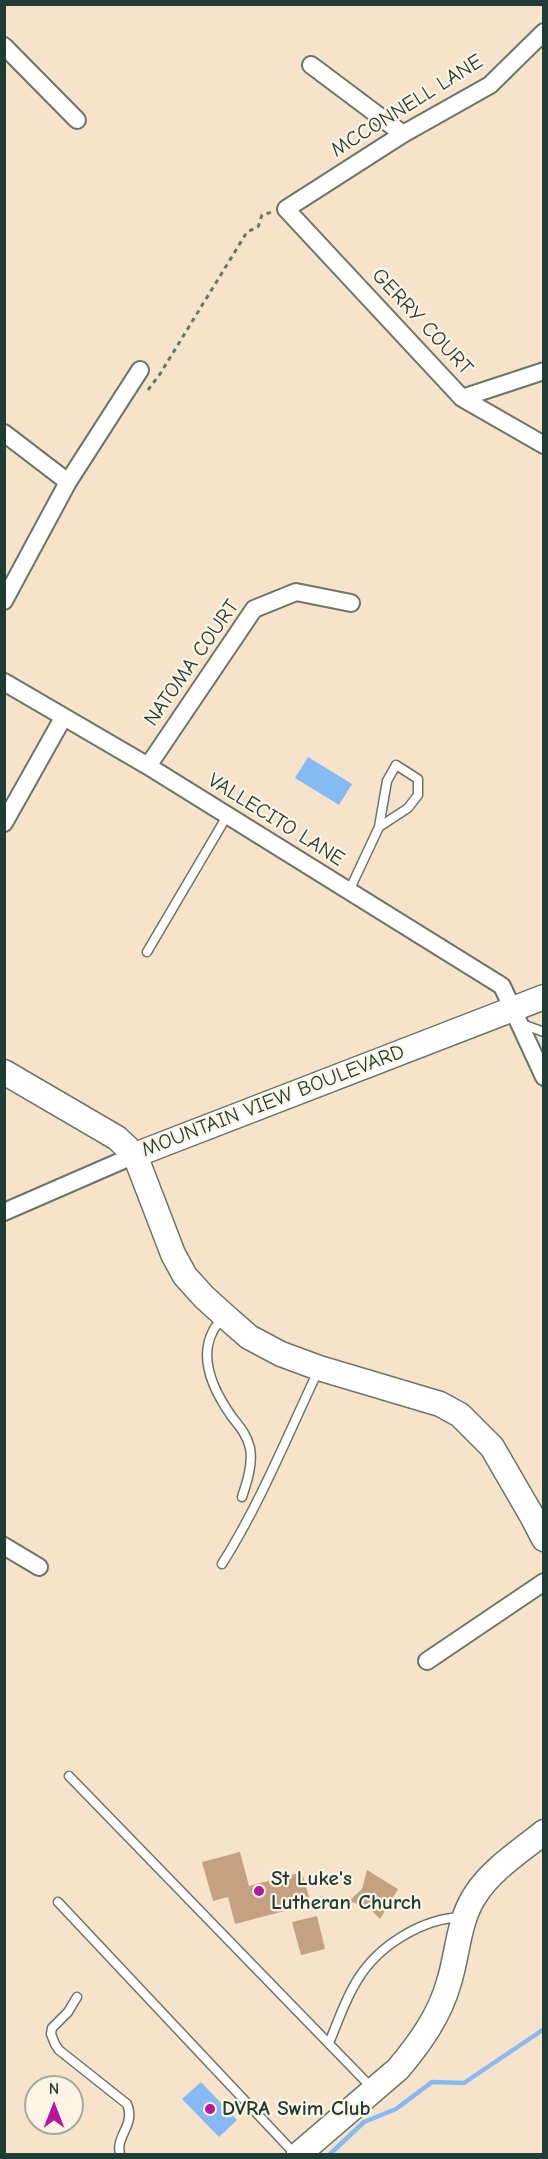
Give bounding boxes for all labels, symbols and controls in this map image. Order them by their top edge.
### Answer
street label: MCCONNELL LANE [326,49,488,163]
street label: GERRY COURT [366,263,478,381]
street label: NATOMA COURT [139,595,245,731]
street label: VALLECITO LANE [203,768,349,872]
street label: MOUNTAIN VIEW BOULEVARD [138,1039,408,1163]
place label: St Luke's Lutheran Church [271,1866,422,1916]
marker: St Luke's Lutheran Church [252,1884,266,1898]
north arrow [24,2075,84,2135]
text: N [49,2080,59,2098]
place label: DVRA Swim Club [222,2096,371,2122]
marker: DVRA Swim Club [203,2102,217,2116]

